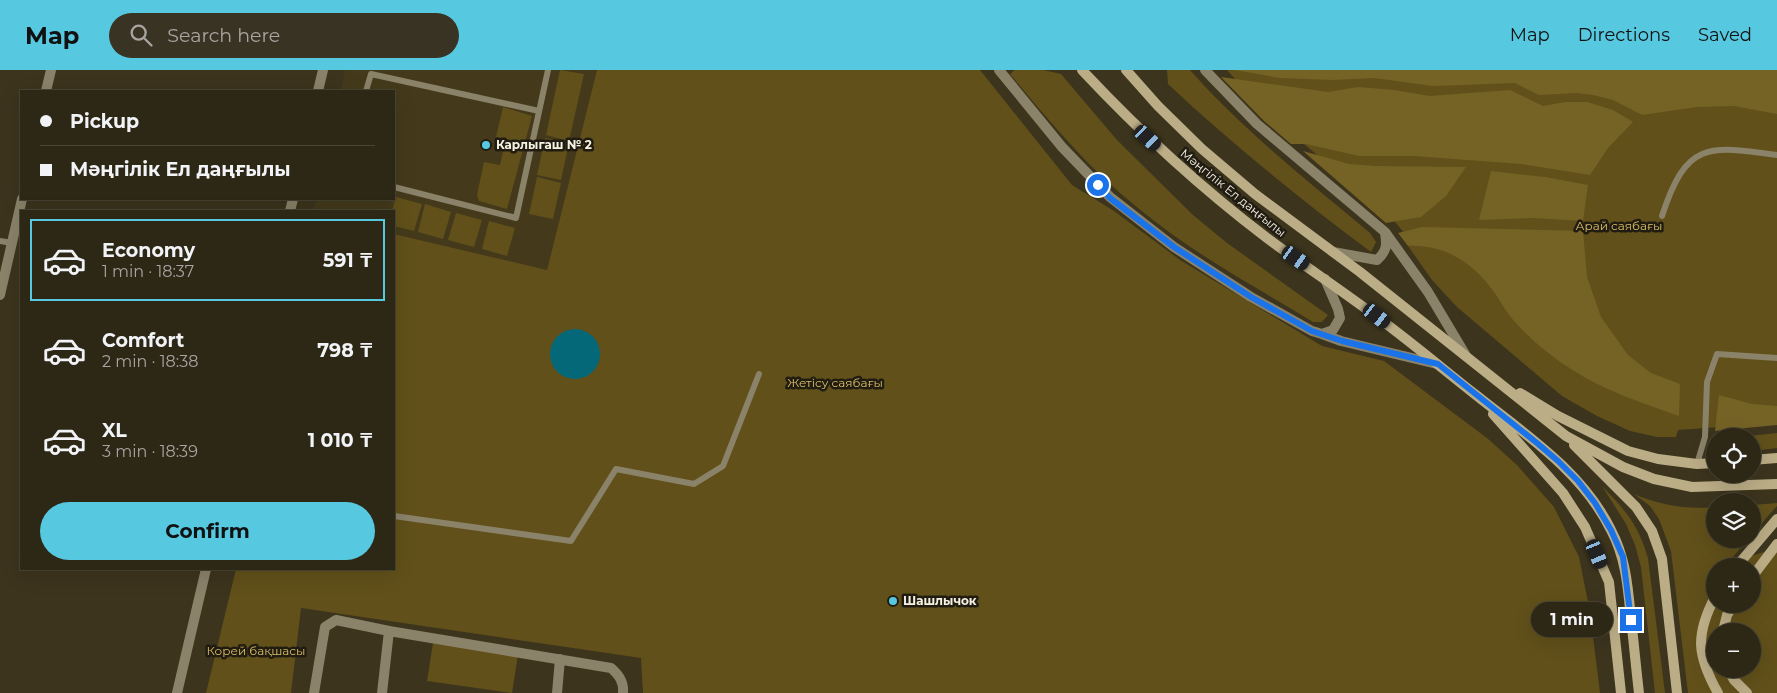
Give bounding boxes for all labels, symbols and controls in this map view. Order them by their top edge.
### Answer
search box [109,13,459,58]
text: Map [25,21,79,50]
icon: search [127,21,155,49]
text: Search here [167,24,280,47]
text: Map [1510,24,1550,46]
text: Directions [1578,24,1670,46]
text: Saved [1698,24,1752,46]
text: Pickup [70,110,139,133]
car [1131,122,1164,154]
place label: Карлыгаш № 2 [496,137,592,152]
marker: Карлыгаш № 2 [480,139,492,151]
street label: Мәңгілік Ел даңғылы [1178,145,1289,240]
text: Мәңгілік Ел даңғылы [70,158,291,181]
route start [1087,174,1109,196]
park label: Арай саябағы [1576,218,1662,233]
icon: car [42,238,87,283]
text: Economy [102,239,195,262]
car [1279,243,1312,273]
text: 591 ₸ [323,249,373,272]
text: 1 min · 18:37 [102,262,194,281]
car [1360,301,1393,331]
icon: car [42,328,87,373]
text: Comfort [102,329,184,352]
text: 798 ₸ [317,339,373,362]
text: 2 min · 18:38 [102,352,198,371]
park label: Жетісу саябағы [787,375,883,390]
icon: car [42,418,87,463]
text: XL [102,419,127,442]
map controls [1706,428,1761,678]
button: locate [1706,428,1761,483]
text: 1 010 ₸ [308,429,373,452]
text: 3 min · 18:39 [102,442,198,461]
button: layers [1706,493,1761,548]
button: Confirm [40,502,375,560]
car [1584,537,1609,571]
button: + [1706,558,1761,613]
place label: Шашлычок [903,593,977,608]
marker: Шашлычок [887,595,899,607]
callout: 1 min [1531,602,1614,638]
route end [1620,609,1642,631]
text: 1 min [1550,610,1594,629]
button: − [1706,623,1761,678]
park label: Корей бақшасы [207,643,305,658]

